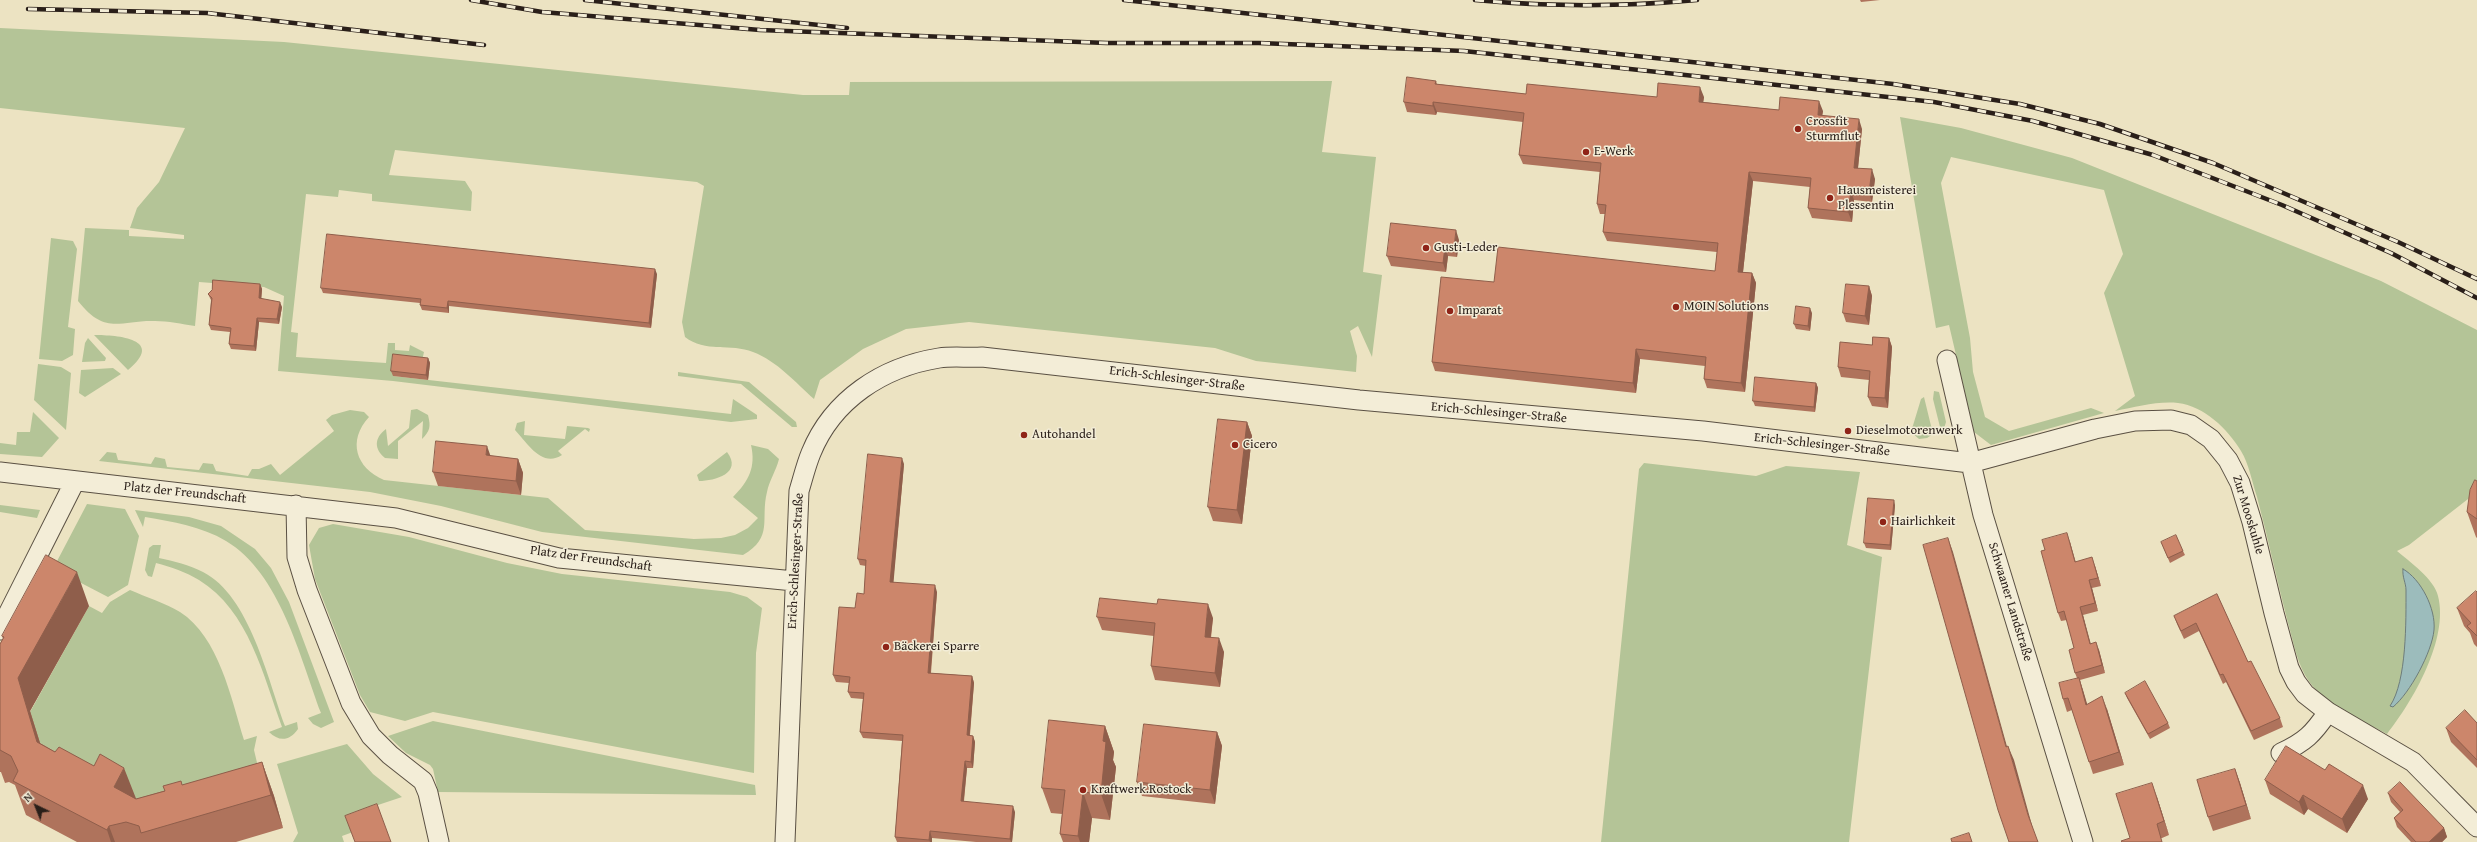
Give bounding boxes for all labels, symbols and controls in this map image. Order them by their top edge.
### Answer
place label: Crossfit Sturmflut [1806,114,1859,145]
marker: Crossfit Sturmflut [1793,124,1803,134]
place label: E-Werk [1594,144,1634,160]
marker: E-Werk [1581,147,1591,157]
place label: Hausmeisterei Plessentin [1838,183,1916,214]
marker: Hausmeisterei Plessentin [1825,193,1835,203]
place label: Gusti-Leder [1434,240,1497,256]
marker: Gusti-Leder [1421,243,1431,253]
place label: MOIN Solutions [1684,299,1769,315]
marker: MOIN Solutions [1671,302,1681,312]
place label: Imparat [1458,303,1502,319]
marker: Imparat [1445,306,1455,316]
street label: Erich-Schlesinger-Straße [1108,363,1246,395]
street label: Erich-Schlesinger-Straße [1430,399,1568,427]
place label: Dieselmotorenwerk [1856,423,1963,439]
marker: Dieselmotorenwerk [1843,426,1853,436]
place label: Autohandel [1032,427,1096,443]
marker: Autohandel [1019,430,1029,440]
street label: Erich-Schlesinger-Straße [1753,430,1891,460]
place label: Cicero [1243,437,1277,453]
marker: Cicero [1230,440,1240,450]
street label: Zur Mooskuhle [2229,474,2267,556]
street label: Platz der Freundschaft [123,479,247,507]
street label: Erich-Schlesinger-Straße [785,492,807,630]
place label: Hairlichkeit [1891,514,1956,530]
marker: Hairlichkeit [1878,517,1888,527]
street label: Schwaaner Landstraße [1984,541,2036,663]
street label: Platz der Freundschaft [529,543,653,575]
place label: Bäckerei Sparre [894,639,979,655]
marker: Bäckerei Sparre [881,642,891,652]
place label: Kraftwerk.Rostock [1091,782,1192,798]
marker: Kraftwerk.Rostock [1078,785,1088,795]
north arrow [16,786,56,826]
text: N [20,789,36,806]

